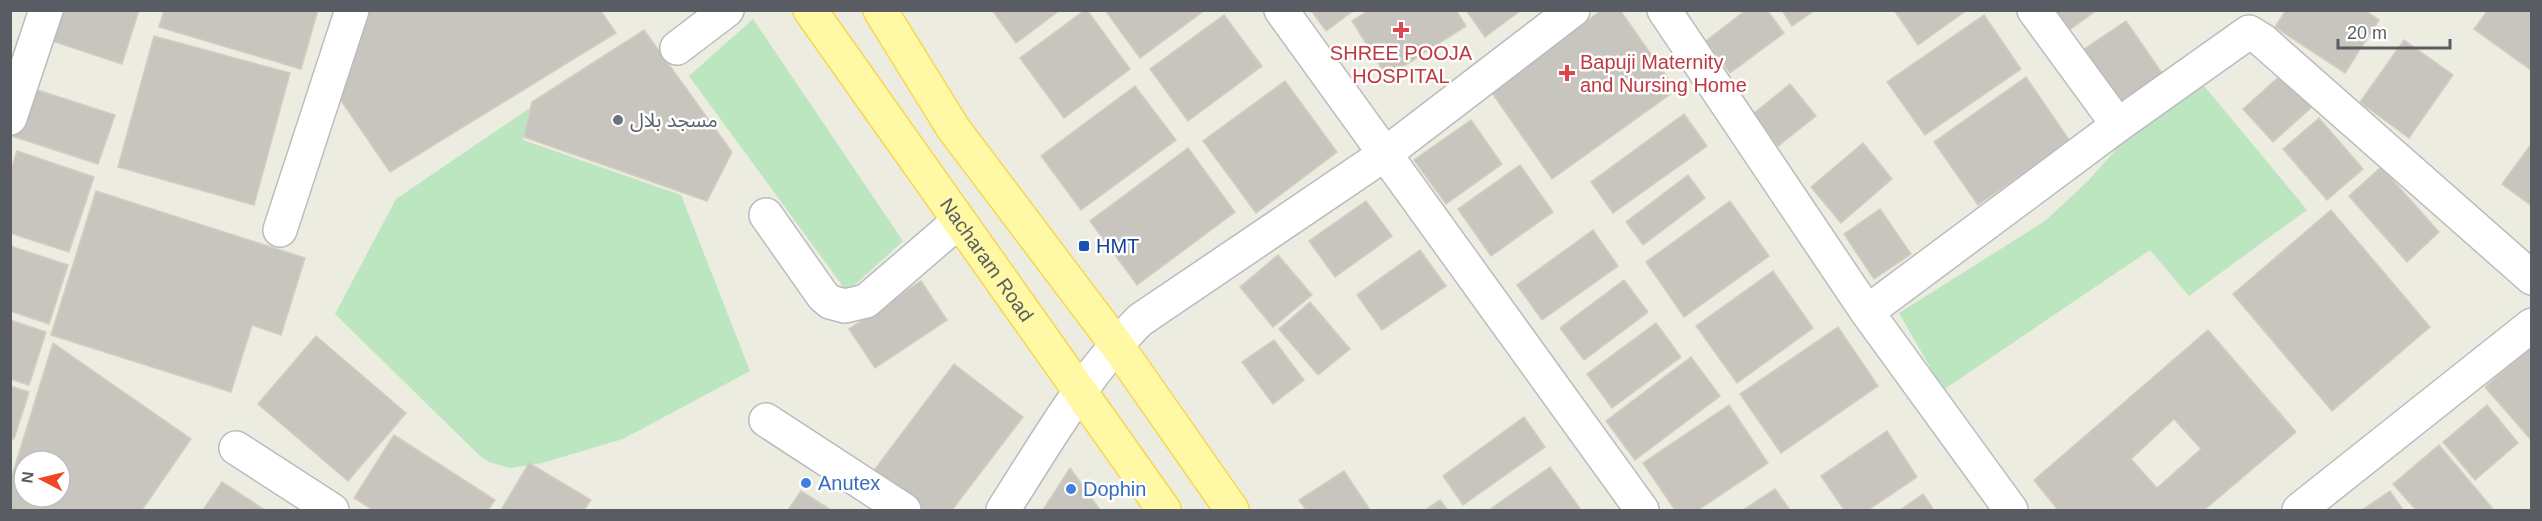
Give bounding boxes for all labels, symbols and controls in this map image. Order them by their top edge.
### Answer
scale bar [2338,12,2450,50]
marker: SHREE POOJA HOSPITAL [1392,21,1410,39]
text: 20 m [2347,23,2387,43]
place label: SHREE POOJA HOSPITAL [1330,42,1473,87]
place label: Bapuji Maternity and Nursing Home [1580,51,1747,96]
marker: Bapuji Maternity and Nursing Home [1558,64,1576,82]
place label: مسجد بلال [630,109,718,132]
marker: مسجد بلال [611,113,625,127]
street label: Nacharam Road [936,194,1038,326]
place label: HMT [1096,235,1139,257]
marker: HMT [1077,239,1091,253]
north arrow [12,449,72,509]
text: N [18,470,37,484]
place label: Anutex [818,472,880,494]
marker: Anutex [799,476,813,490]
place label: Dophin [1083,478,1146,500]
marker: Dophin [1064,482,1078,496]

